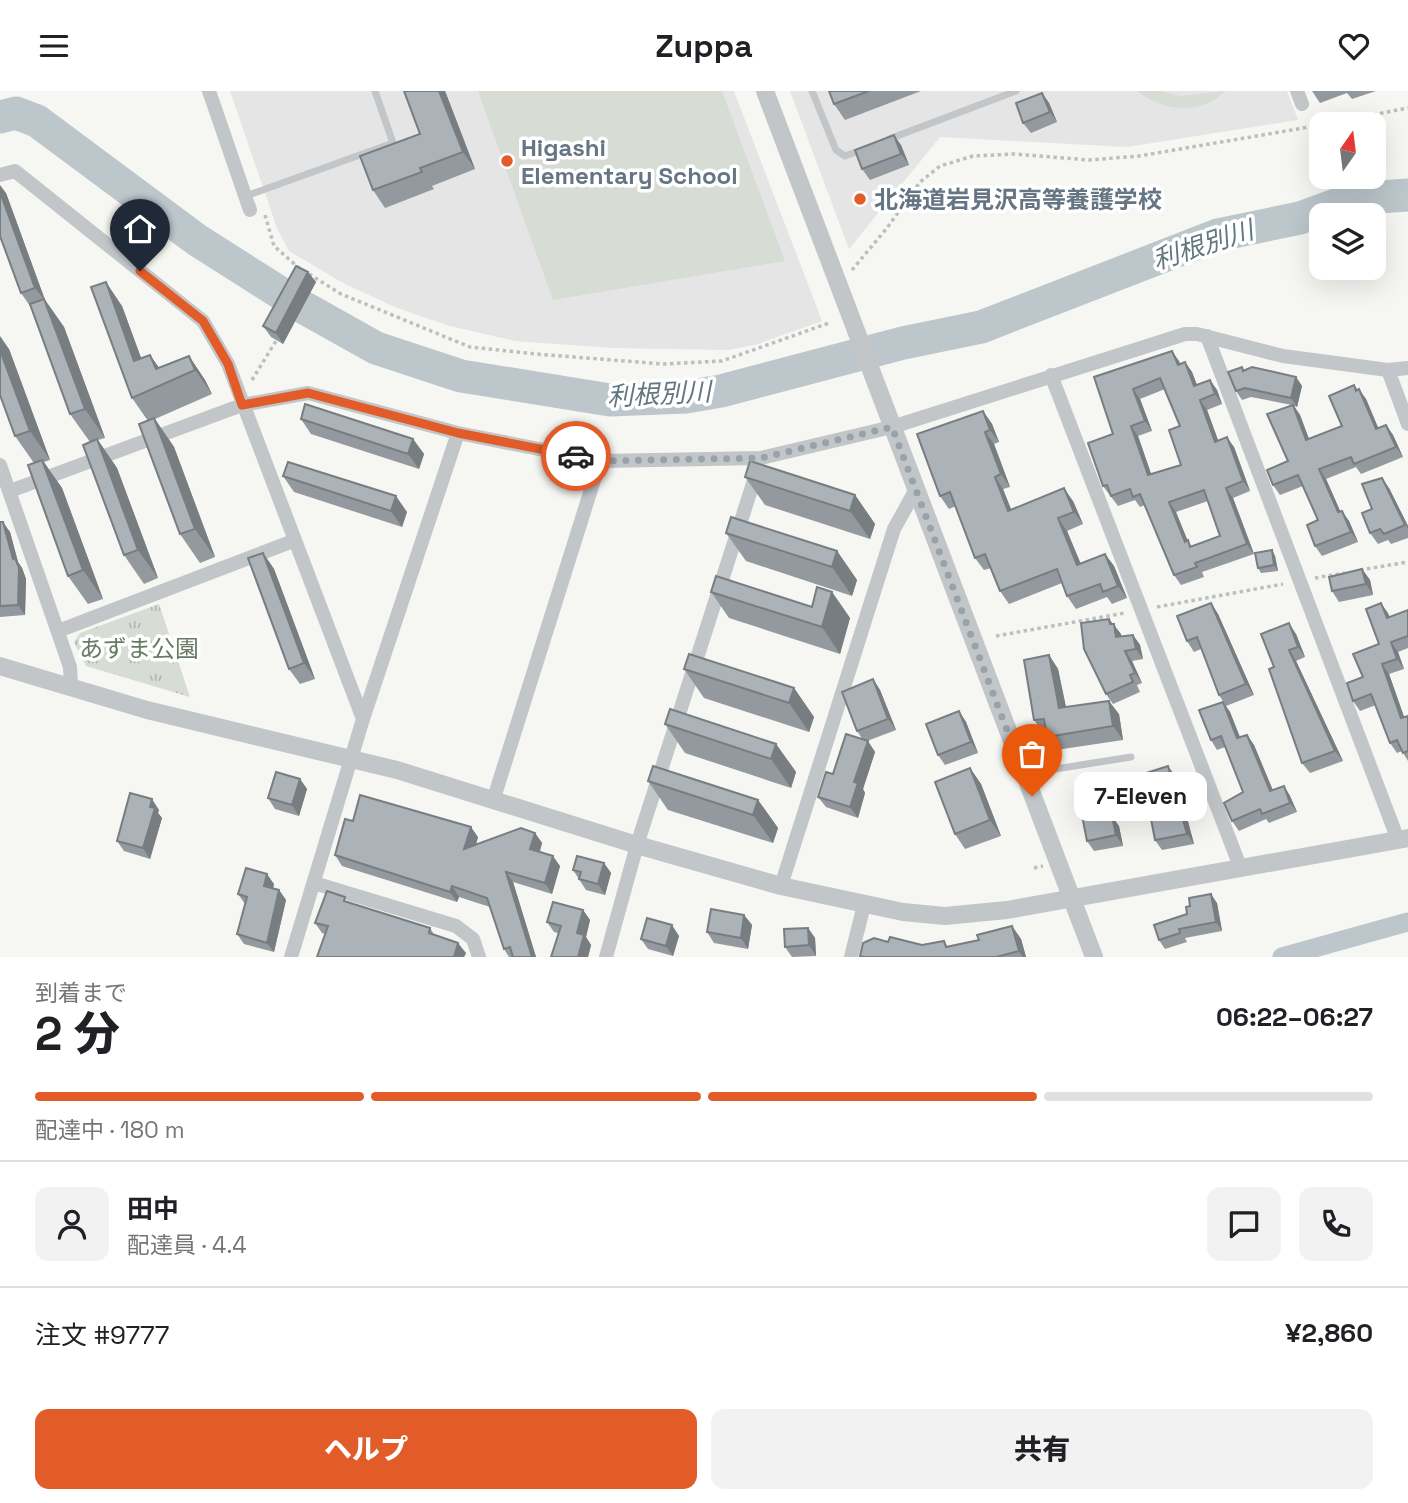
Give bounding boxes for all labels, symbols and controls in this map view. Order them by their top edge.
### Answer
text: Zuppa [655,26,753,66]
icon: menu [35,27,73,65]
icon: heart [1335,27,1373,65]
north arrow [1309,112,1386,189]
map controls [1309,112,1386,280]
place label: Higashi Elementary School [521,132,738,191]
marker: Higashi Elementary School [499,153,515,169]
place label: 北海道岩見沢高等養護学校 [874,184,1162,215]
marker: 北海道岩見沢高等養護学校 [852,191,868,207]
pin [110,199,170,271]
button: layers [1309,203,1386,280]
icon: home [121,210,159,248]
water label: 利根別川 [1148,212,1261,277]
water label: 利根別川 [606,374,715,414]
courier [541,421,611,491]
icon: car [557,437,595,475]
park label: あずま公園 [79,633,199,664]
pin [1002,724,1062,796]
icon: bag [1013,735,1051,773]
callout: 7-Eleven [1074,771,1207,821]
text: 7-Eleven [1094,781,1187,811]
text: 到着まで [35,978,127,1008]
text: 06:22–06:27 [1216,1000,1373,1034]
text: 2 分 [35,1005,120,1063]
text: 配達中 · 180 m [35,1115,185,1145]
button: person [35,1187,109,1261]
button: chat [1207,1187,1281,1261]
button: phone [1299,1187,1373,1261]
text: 田中 [127,1192,179,1226]
text: 配達員 · 4.4 [127,1230,247,1260]
text: ¥2,860 [1285,1316,1373,1350]
text: 注文 #9777 [35,1318,169,1352]
button: ヘルプ [35,1409,697,1489]
button: 共有 [711,1409,1373,1489]

